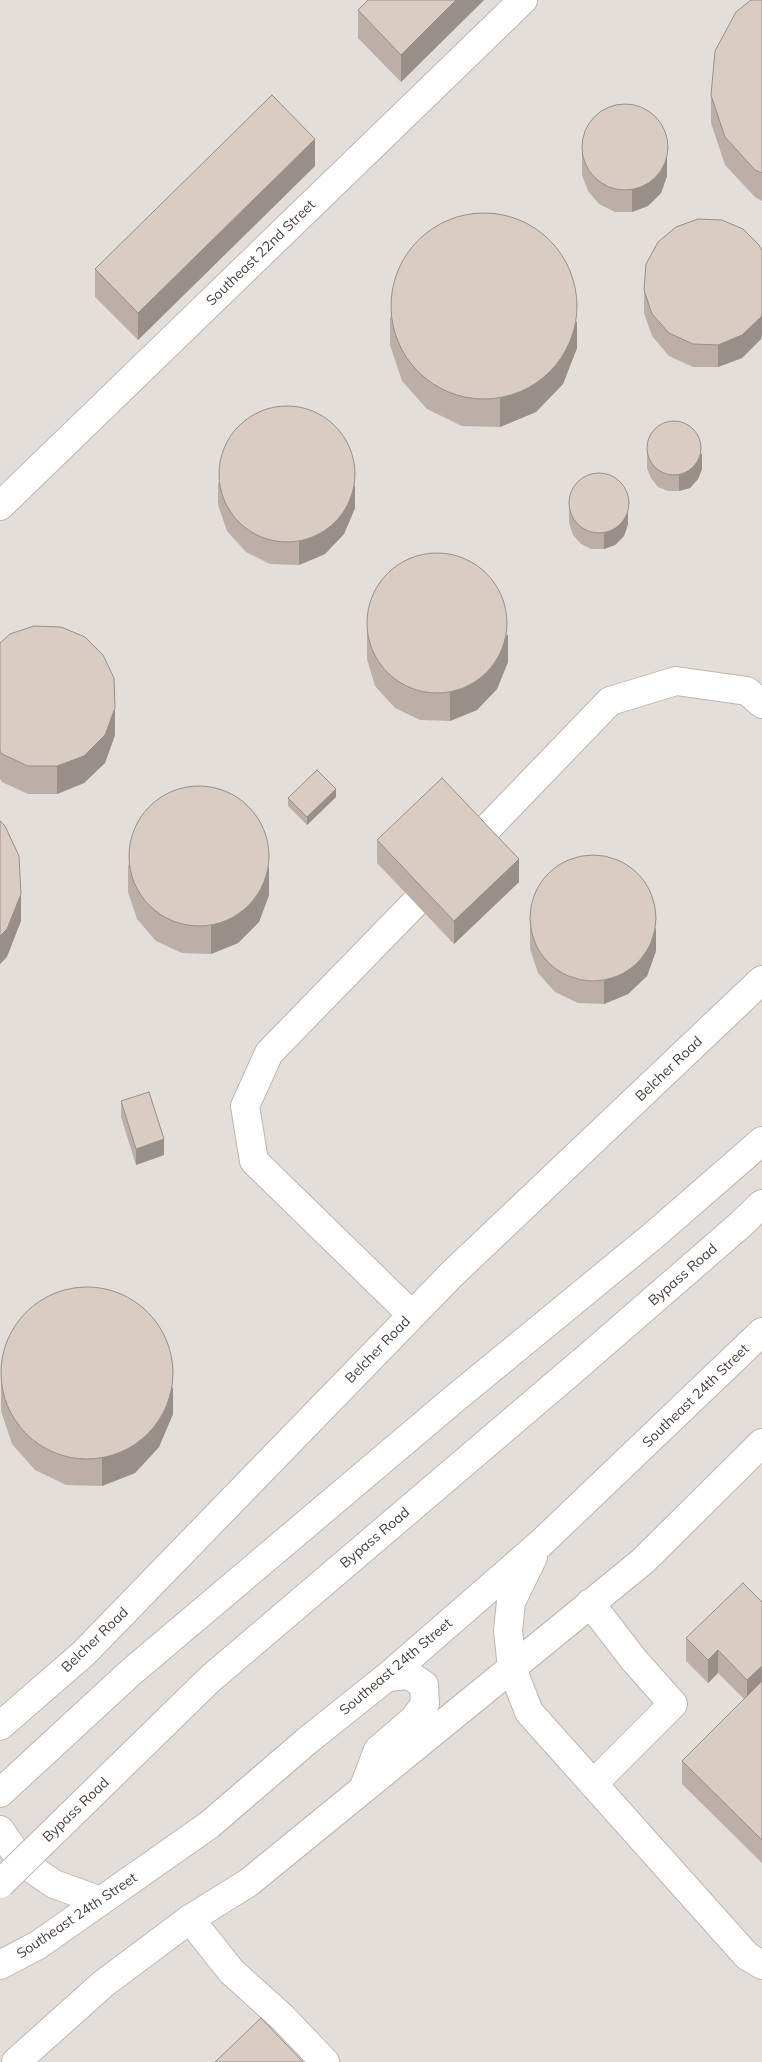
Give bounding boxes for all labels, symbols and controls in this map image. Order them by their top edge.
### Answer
street label: Southeast 22nd Street [203,197,319,309]
street label: Belcher Road [632,1033,706,1105]
street label: Bypass Road [645,1241,721,1309]
street label: Belcher Road [342,1313,414,1387]
street label: Southeast 24th Street [639,1341,753,1451]
street label: Bypass Road [337,1504,413,1572]
street label: Belcher Road [58,1604,132,1676]
street label: Southeast 24th Street [336,1615,456,1719]
street label: Bypass Road [39,1774,113,1846]
street label: Southeast 24th Street [14,1869,140,1963]

